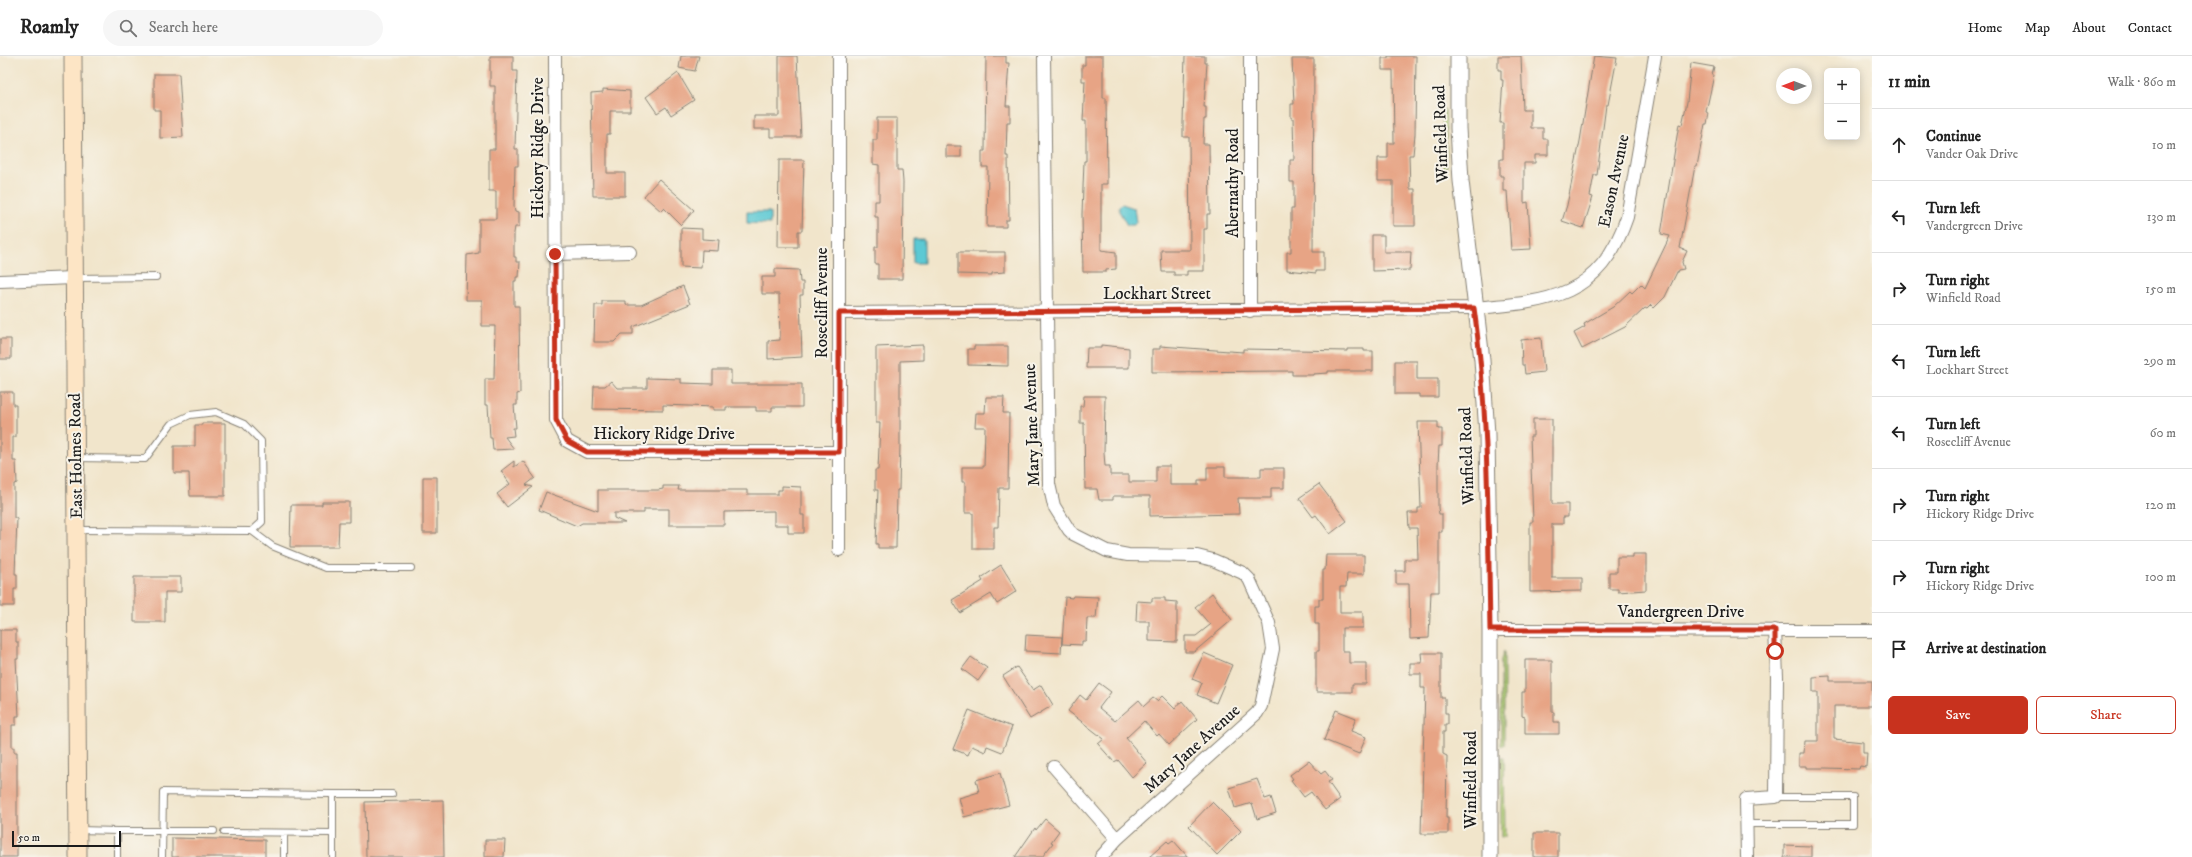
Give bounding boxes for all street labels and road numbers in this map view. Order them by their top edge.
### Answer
street label: Hickory Ridge Drive [527,77,549,219]
street label: Winfield Road [1428,84,1454,184]
street label: Abernathy Road [1222,128,1244,238]
street label: Eason Avenue [1593,132,1635,230]
street label: Rosecliff Avenue [811,247,833,359]
street label: Lockhart Street [1103,283,1212,305]
street label: Mary Jane Avenue [1019,363,1045,487]
street label: East Holmes Road [64,392,88,519]
street label: Winfield Road [1454,406,1480,506]
street label: Hickory Ridge Drive [593,423,735,445]
street label: Vandergreen Drive [1617,601,1744,623]
street label: Mary Jane Avenue [1139,700,1245,798]
street label: Winfield Road [1460,731,1482,830]

